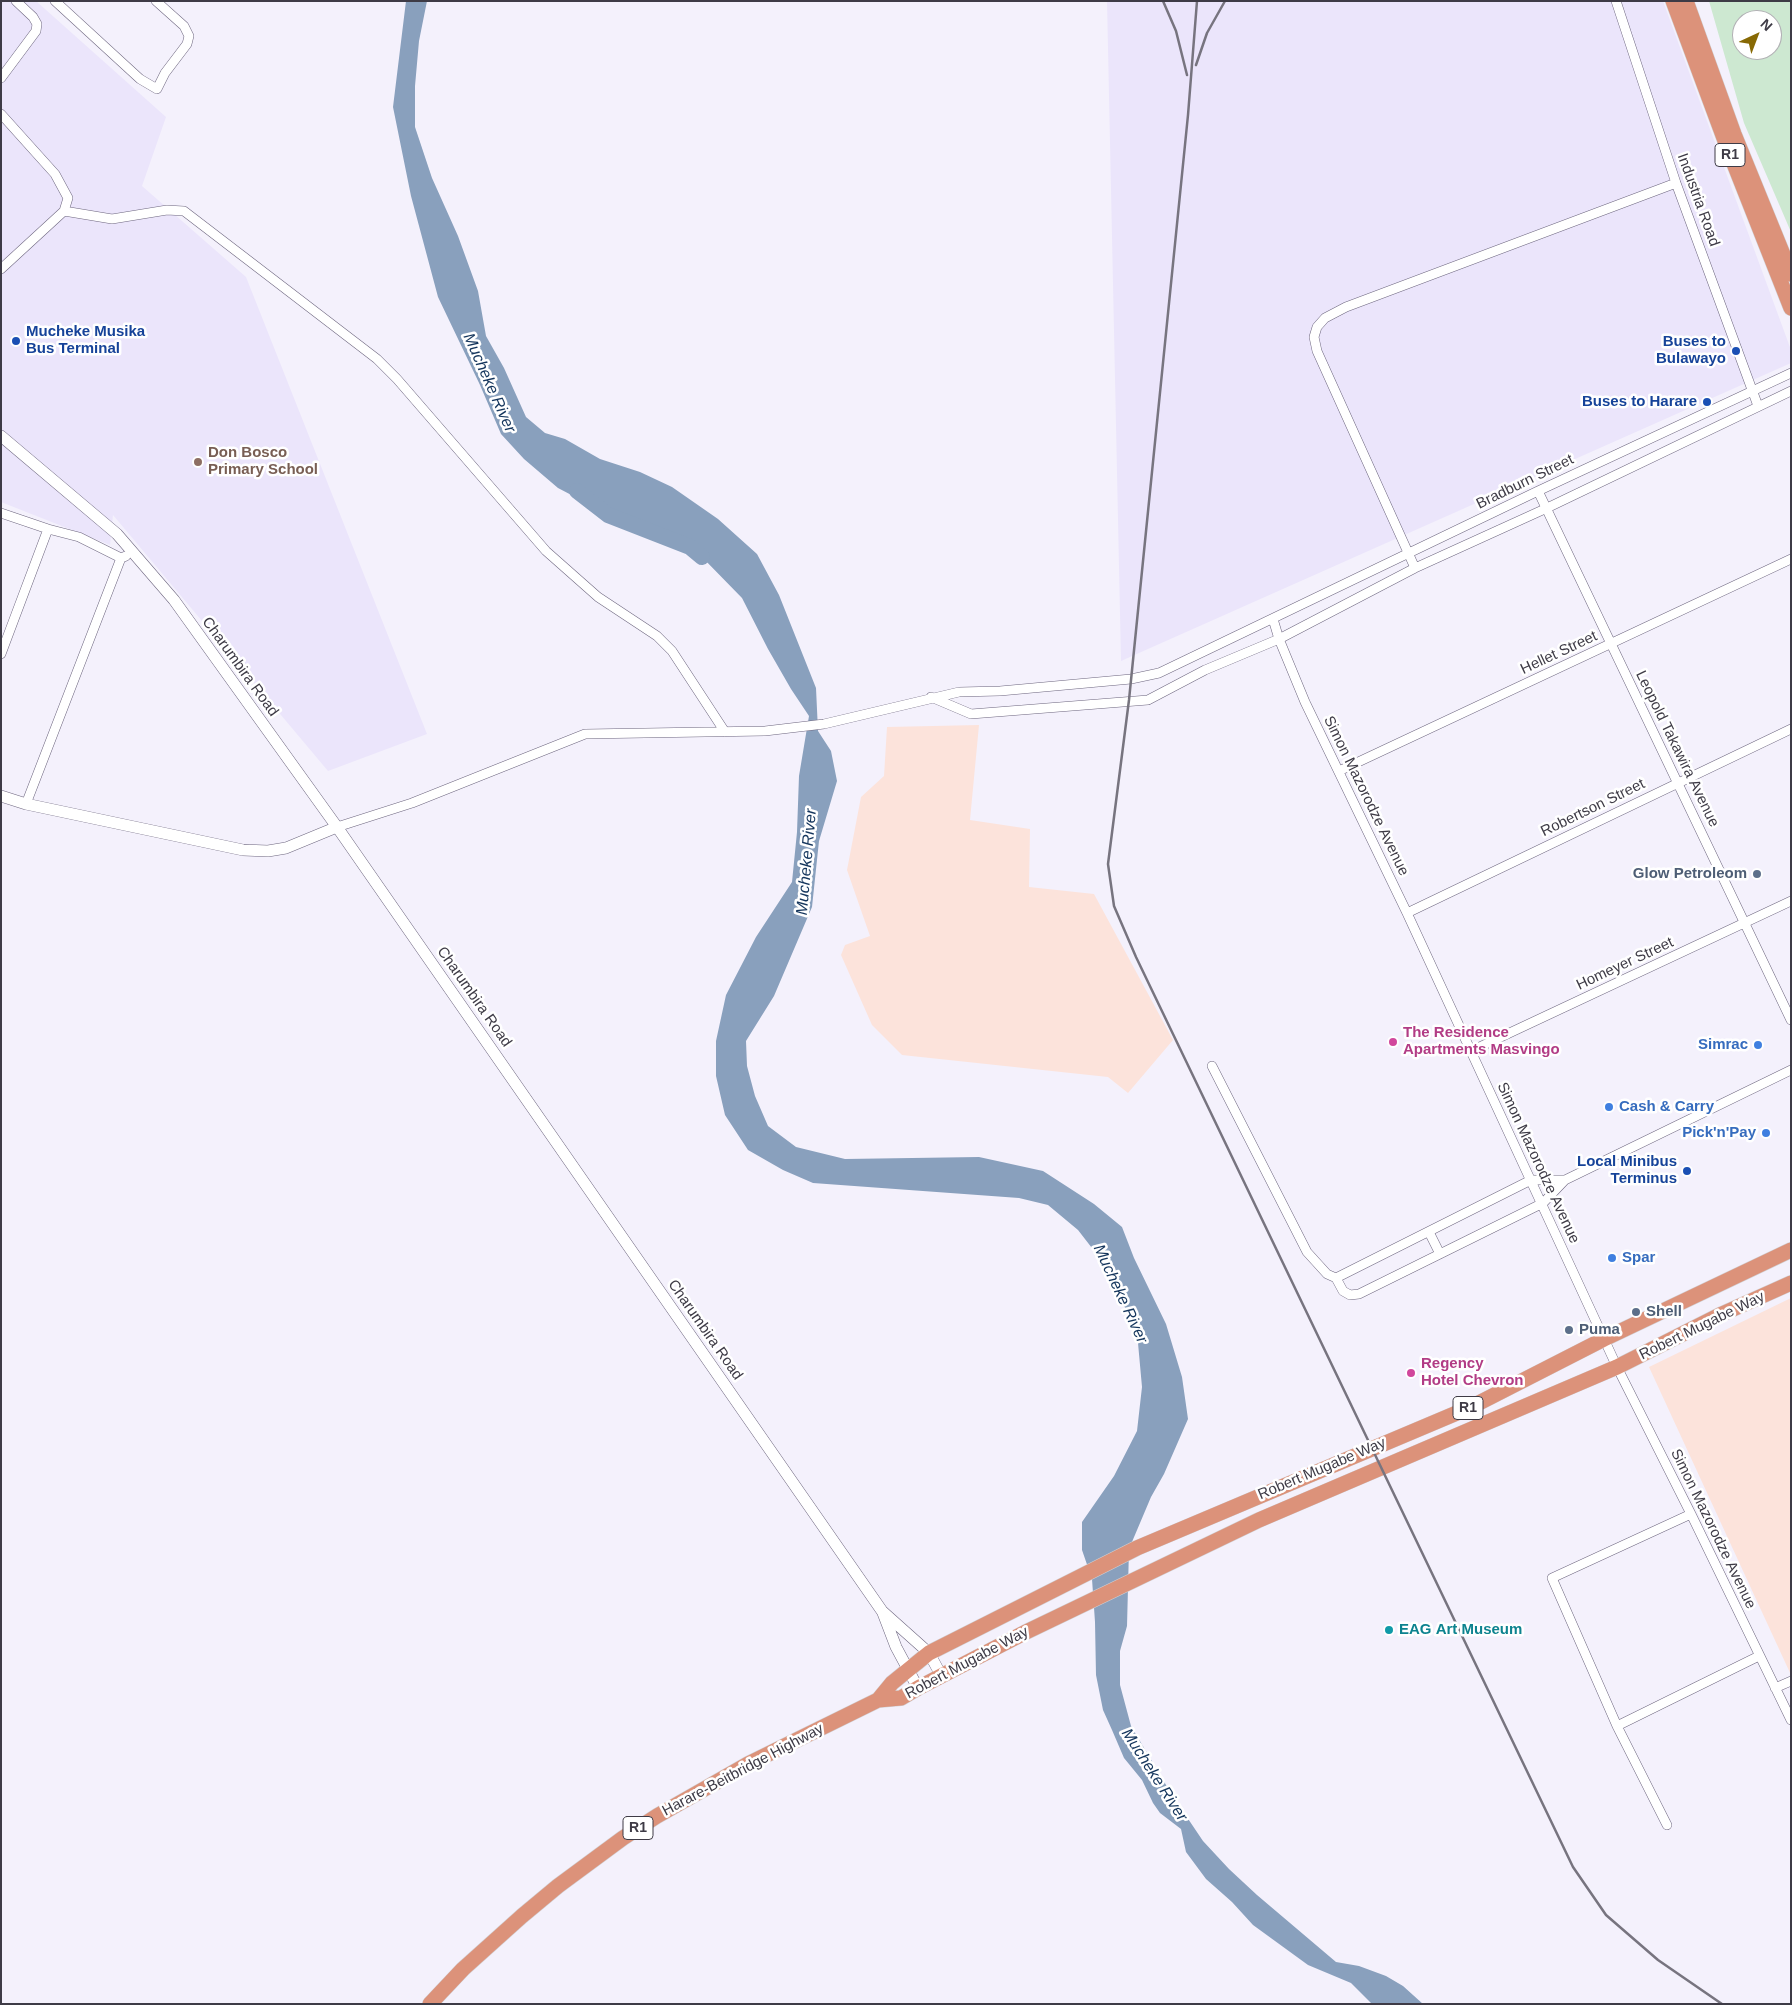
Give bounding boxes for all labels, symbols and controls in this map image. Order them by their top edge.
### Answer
north arrow [1732,10,1782,60]
text: N [1757,15,1776,34]
road number: R1 [1715,144,1745,166]
street label: Industria Road [1673,151,1723,249]
place label: Mucheke Musika Bus Terminal [26,323,145,358]
water label: Mucheke River [459,330,519,436]
place label: Buses to Bulawayo [1656,333,1726,368]
marker: Mucheke Musika Bus Terminal [10,335,22,347]
marker: Buses to Bulawayo [1730,345,1742,357]
place label: Buses to Harare [1582,393,1697,411]
marker: Buses to Harare [1701,396,1713,408]
place label: Don Bosco Primary School [208,444,318,479]
street label: Bradburn Street [1473,451,1577,513]
marker: Don Bosco Primary School [192,456,204,468]
street label: Charumbira Road [198,614,282,720]
street label: Hellet Street [1518,627,1600,679]
street label: Leopold Takawira Avenue [1631,668,1723,830]
street label: Simon Mazorodze Avenue [1319,713,1413,879]
street label: Robertson Street [1538,775,1648,841]
water label: Mucheke River [793,808,821,916]
place label: Glow Petroleom [1633,865,1747,883]
marker: Glow Petroleom [1751,868,1763,880]
street label: Homeyer Street [1574,934,1676,994]
street label: Charumbira Road [433,943,515,1051]
place label: The Residence Apartments Masvingo [1403,1024,1560,1059]
marker: The Residence Apartments Masvingo [1387,1036,1399,1048]
place label: Simrac [1698,1036,1748,1054]
marker: Simrac [1752,1039,1764,1051]
street label: Simon Mazorodze Avenue [1493,1080,1583,1246]
place label: Cash & Carry [1619,1098,1714,1116]
marker: Cash & Carry [1603,1101,1615,1113]
place label: Pick'n'Pay [1682,1124,1756,1142]
marker: Pick'n'Pay [1760,1127,1772,1139]
place label: Local Minibus Terminus [1577,1153,1677,1188]
marker: Local Minibus Terminus [1681,1165,1693,1177]
water label: Mucheke River [1089,1242,1151,1346]
place label: Spar [1622,1249,1655,1267]
marker: Spar [1606,1252,1618,1264]
street label: Charumbira Road [664,1276,746,1384]
street label: Robert Mugabe Way [1636,1288,1768,1364]
place label: Shell [1646,1303,1682,1321]
marker: Shell [1630,1306,1642,1318]
place label: Puma [1579,1321,1620,1339]
marker: Puma [1563,1324,1575,1336]
place label: Regency Hotel Chevron [1421,1355,1524,1390]
marker: Regency Hotel Chevron [1405,1367,1417,1379]
road number: R1 [1453,1396,1483,1420]
street label: Robert Mugabe Way [1255,1434,1389,1504]
street label: Simon Mazorodze Avenue [1666,1446,1760,1612]
place label: EAG Art Museum [1399,1621,1522,1639]
street label: Robert Mugabe Way [902,1623,1032,1703]
marker: EAG Art Museum [1383,1624,1395,1636]
street label: Harare-Beitbridge Highway [659,1720,827,1820]
water label: Mucheke River [1117,1725,1191,1825]
road number: R1 [623,1816,653,1840]

